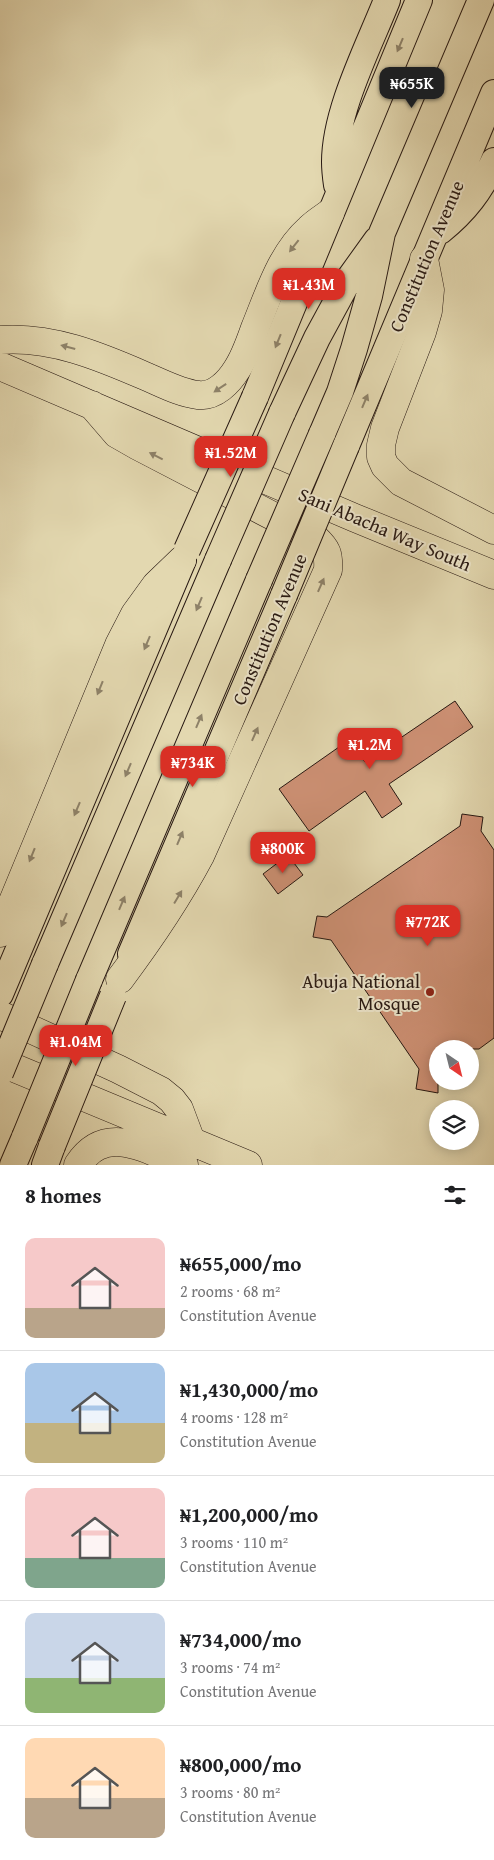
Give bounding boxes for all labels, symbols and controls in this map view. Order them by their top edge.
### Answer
one-way arrow [396,38,404,53]
pin: ₦655K [377,66,447,109]
text: ₦655K [390,71,434,95]
street label: Constitution Avenue [381,176,471,336]
one-way arrow [289,239,300,252]
pin: ₦1.43M [268,268,350,310]
text: ₦1.43M [283,272,335,296]
one-way arrow [274,334,282,349]
one-way arrow [60,343,75,351]
one-way arrow [213,383,226,392]
one-way arrow [362,394,370,408]
pin: ₦1.52M [190,436,272,478]
text: ₦1.52M [205,440,257,464]
one-way arrow [149,452,164,460]
street label: Sani Abacha Way South [294,480,476,578]
street label: Constitution Avenue [224,549,314,709]
one-way arrow [317,578,325,592]
one-way arrow [194,597,202,611]
one-way arrow [143,636,151,650]
one-way arrow [95,681,103,695]
one-way arrow [195,714,203,728]
one-way arrow [251,727,259,741]
pin: ₦1.2M [335,728,405,770]
text: ₦1.2M [348,732,392,756]
pin: ₦734K [158,746,228,788]
text: ₦734K [171,750,215,774]
one-way arrow [124,763,132,777]
one-way arrow [73,802,81,816]
one-way arrow [176,831,184,845]
pin: ₦800K [248,832,318,874]
text: ₦800K [261,836,305,860]
one-way arrow [28,847,35,862]
one-way arrow [174,890,183,903]
one-way arrow [118,896,126,910]
pin: ₦772K [393,904,463,947]
text: ₦772K [406,909,450,933]
one-way arrow [60,912,68,927]
place label: Abuja National Mosque [302,967,420,1017]
marker: Abuja National Mosque [424,986,436,998]
pin: ₦1.04M [35,1024,117,1067]
text: ₦1.04M [50,1029,102,1053]
north arrow [429,1040,479,1090]
map controls [429,1040,479,1150]
button: layers [429,1100,479,1150]
text: 8 homes [25,1180,101,1211]
icon: filters [441,1181,469,1209]
text: ₦655,000/mo [180,1248,301,1279]
icon: home [65,1258,125,1318]
text: 2 rooms · 68 m² [180,1279,280,1303]
text: Constitution Avenue [180,1303,317,1327]
text: ₦1,430,000/mo [180,1374,318,1405]
icon: home [65,1383,125,1443]
text: 4 rooms · 128 m² [180,1405,288,1429]
text: Constitution Avenue [180,1429,317,1453]
text: ₦1,200,000/mo [180,1499,318,1530]
icon: home [65,1508,125,1568]
text: 3 rooms · 110 m² [180,1530,288,1554]
text: Constitution Avenue [180,1554,317,1578]
text: ₦734,000/mo [180,1624,301,1655]
icon: home [65,1633,125,1693]
text: 3 rooms · 74 m² [180,1655,280,1679]
text: Constitution Avenue [180,1679,317,1703]
text: ₦800,000/mo [180,1749,301,1780]
icon: home [65,1758,125,1818]
text: 3 rooms · 80 m² [180,1780,280,1804]
text: Constitution Avenue [180,1804,317,1828]

